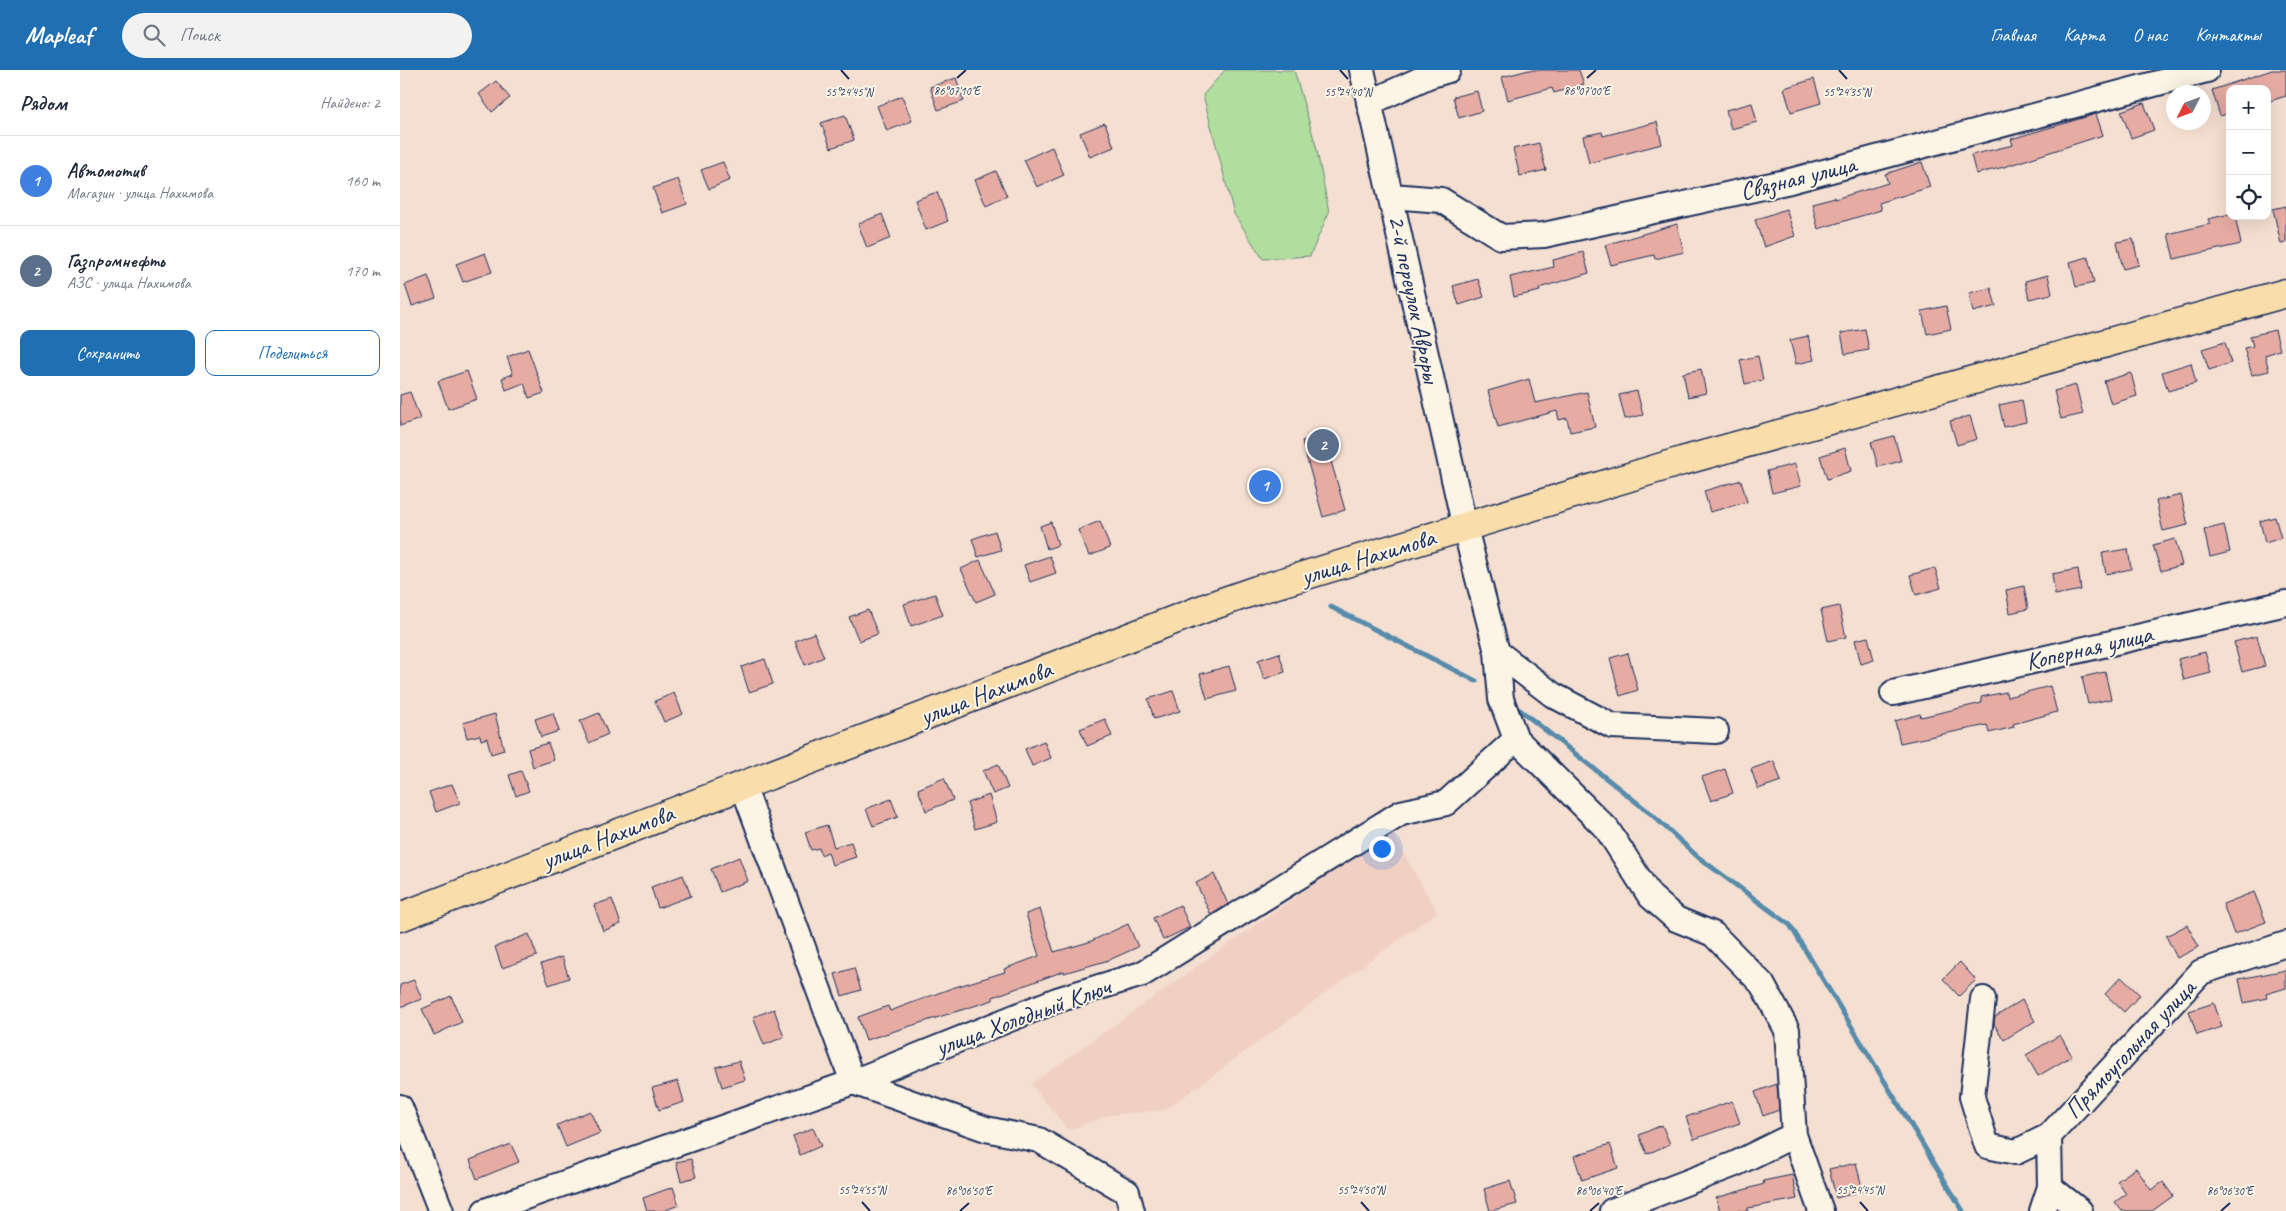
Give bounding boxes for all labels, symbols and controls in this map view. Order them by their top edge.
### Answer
search box [122,13,472,58]
text: Mapleaf [25,20,92,50]
icon: search [140,21,168,49]
text: Поиск [180,23,220,47]
text: Главная [1991,24,2036,46]
text: Карта [2064,24,2105,46]
text: О нас [2133,24,2168,46]
text: Контакты [2196,24,2261,46]
text: 86°07'10"E [934,83,982,99]
text: 86°07'00"E [1564,83,1612,99]
text: 55°24'45"N [825,84,874,100]
text: 55°24'40"N [1324,84,1373,100]
text: 55°24'35"N [1823,84,1872,100]
north arrow [2166,85,2211,130]
map controls [2226,85,2271,220]
button: + [2226,85,2271,130]
text: Рядом [20,90,67,116]
text: Найдено: 2 [320,93,380,113]
button: − [2226,130,2271,175]
street label: Связная улица [1737,148,1862,208]
text: Автомотив [67,159,145,183]
text: 1 [32,171,40,191]
text: 160 m [346,171,380,191]
button: locate [2226,175,2271,220]
text: Магазин · улица Нахимова [67,183,213,203]
street label: 2-й переулок Авроры [1381,212,1448,388]
text: Газпромнефть [67,249,165,273]
text: 2 [32,261,40,281]
text: 170 m [346,261,380,281]
text: АЗС · улица Нахимова [67,273,191,293]
button: Сохранить [20,330,195,376]
button: Поделиться [205,330,380,376]
pin: 2 [1307,426,1339,464]
pin: 1 [1249,467,1281,505]
street label: улица Нахимова [1295,521,1441,593]
street label: Коперная улица [2023,617,2157,678]
street label: улица Нахимова [914,652,1058,734]
street label: улица Нахимова [536,796,680,878]
your location [1369,836,1395,862]
street label: улица Холодный Ключ [929,970,1117,1064]
street label: Прямоугольная улица [2057,971,2205,1125]
text: 55°24'55"N [838,1182,887,1198]
text: 55°24'50"N [1337,1182,1386,1198]
text: 55°24'45"N [1836,1182,1885,1198]
text: 86°06'50"E [946,1183,994,1199]
text: 86°06'40"E [1576,1183,1624,1199]
text: 86°06'30"E [2207,1183,2255,1199]

